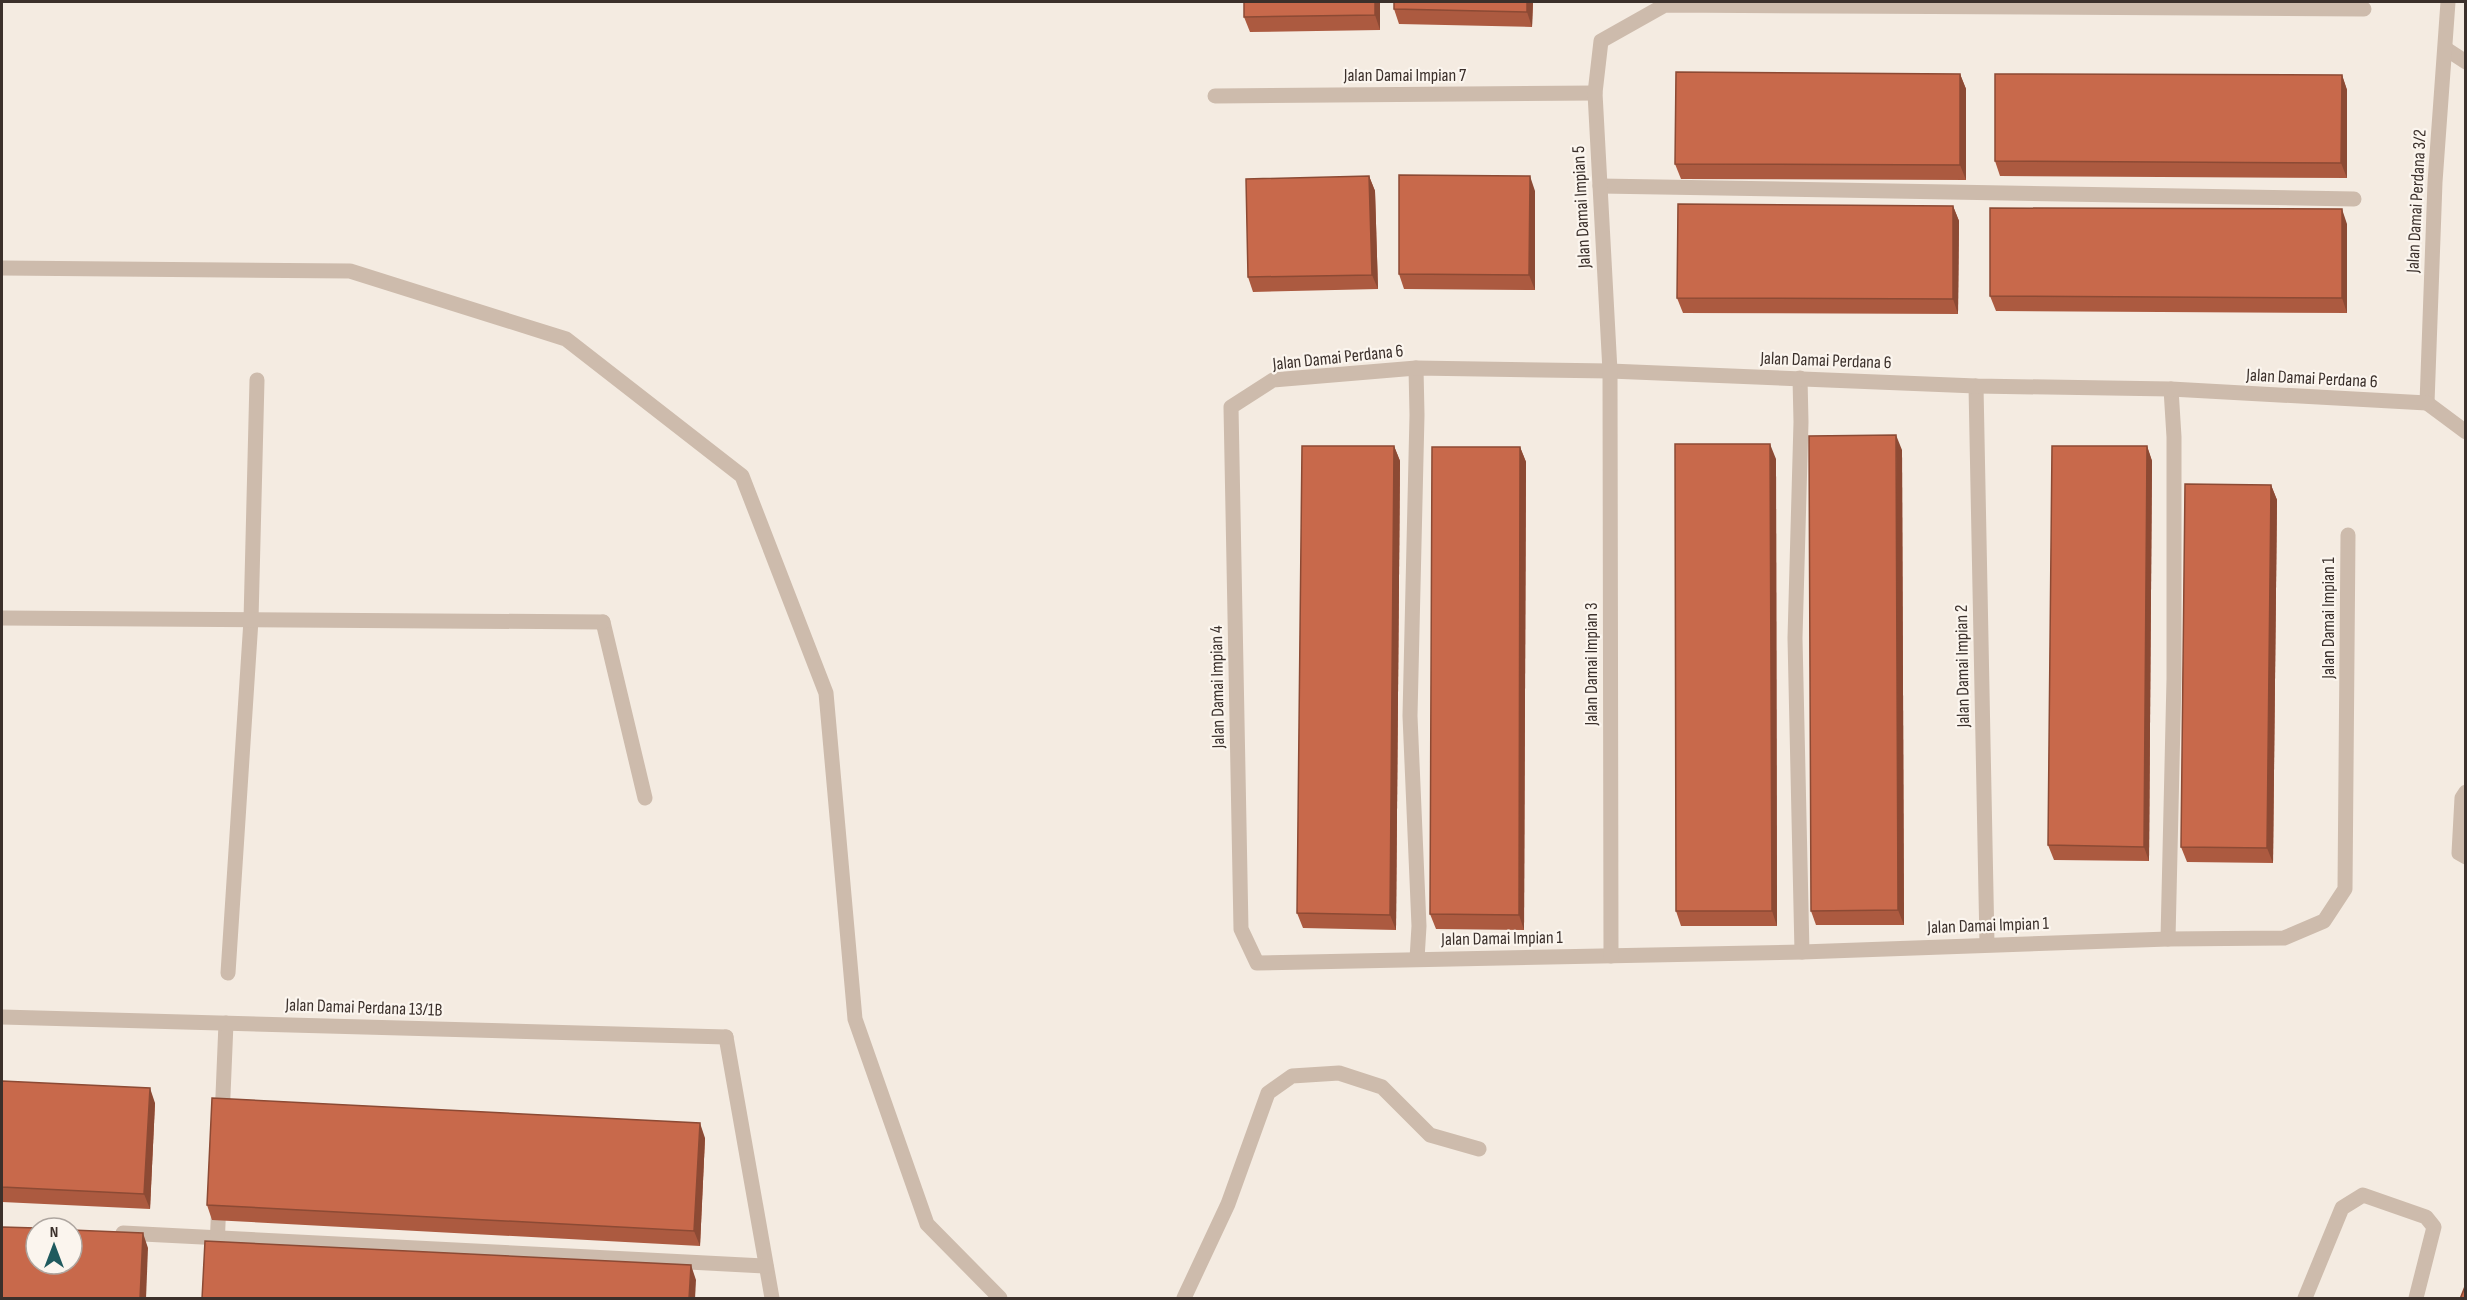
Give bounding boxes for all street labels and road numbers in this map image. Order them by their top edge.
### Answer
street label: Jalan Damai Impian 7 [1343,65,1467,86]
street label: Jalan Damai Perdana 3/2 [2402,129,2431,274]
street label: Jalan Damai Impian 5 [1568,145,1595,270]
street label: Jalan Damai Perdana 6 [1271,340,1405,375]
street label: Jalan Damai Perdana 6 [1759,348,1892,373]
street label: Jalan Damai Perdana 6 [2245,365,2378,392]
street label: Jalan Damai Impian 1 [2318,556,2339,680]
street label: Jalan Damai Impian 3 [1581,603,1602,726]
street label: Jalan Damai Impian 2 [1951,604,1974,729]
street label: Jalan Damai Impian 4 [1206,625,1229,750]
street label: Jalan Damai Impian 1 [1926,913,2050,938]
street label: Jalan Damai Impian 1 [1440,927,1564,950]
street label: Jalan Damai Perdana 13/1B [284,994,443,1021]

